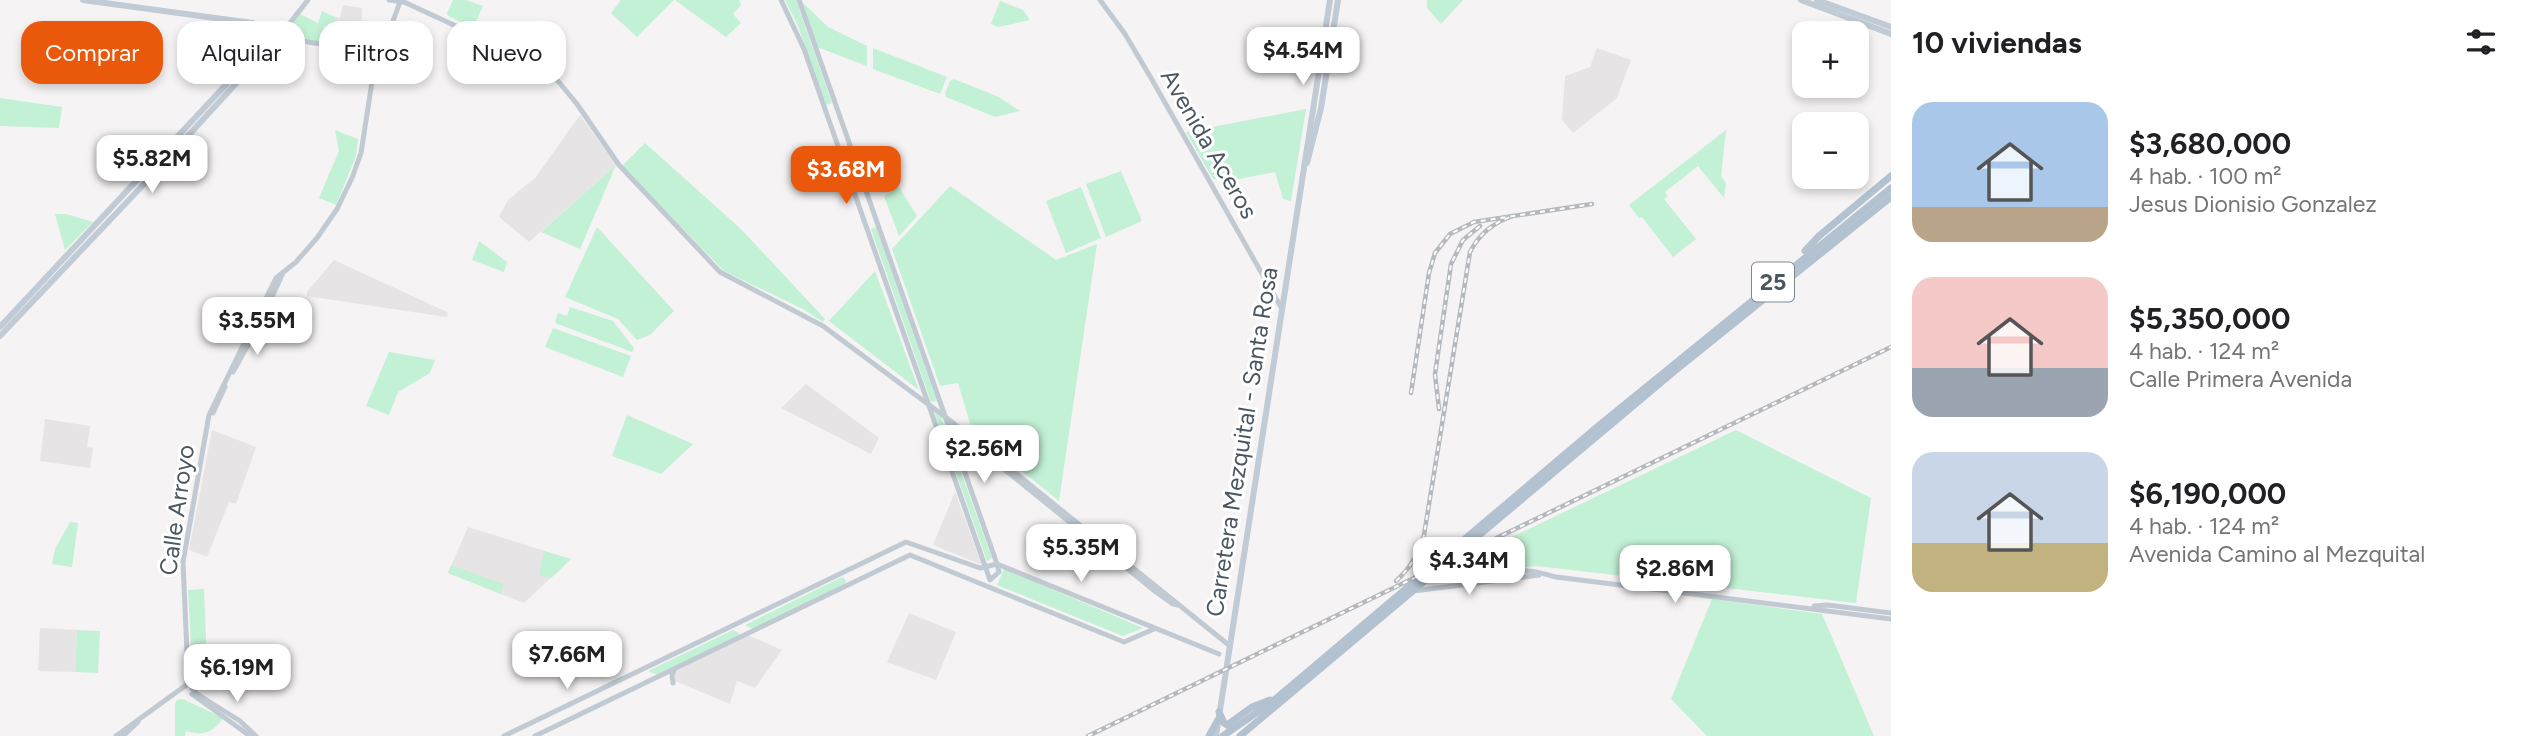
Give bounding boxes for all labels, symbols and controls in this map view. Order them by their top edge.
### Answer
chip: Comprar [21,21,163,84]
chip: Alquilar [177,21,305,84]
chip: Filtros [319,21,433,84]
chip: Nuevo [447,21,566,84]
map controls [1792,21,1869,189]
button: + [1792,21,1869,98]
icon: filters [2462,23,2500,61]
text: 10 viviendas [1912,24,2082,61]
pin: $4.54M [1246,28,1360,87]
text: $4.54M [1263,36,1343,64]
street label: Avenida Aceros [1155,64,1264,224]
button: − [1792,112,1869,189]
text: $3,680,000 [2129,125,2291,162]
icon: home [1968,130,2052,214]
pin: $5.82M [95,136,209,195]
text: $5.82M [113,144,191,172]
pin: $3.68M [789,146,903,206]
text: $3.68M [807,155,885,183]
text: 4 hab. · 100 m² [2129,162,2282,190]
text: Jesus Dionisio Gonzalez [2129,190,2377,218]
road number: 25 [1752,262,1794,302]
street label: Carretera Mezquital - Santa Rosa [1200,265,1283,619]
pin: $3.55M [200,298,314,357]
text: $5,350,000 [2129,300,2290,337]
icon: home [1968,305,2052,389]
text: $3.55M [218,306,296,334]
text: 4 hab. · 124 m² [2129,337,2279,365]
text: Calle Primera Avenida [2129,365,2352,393]
pin: $2.56M [927,426,1041,485]
text: $2.56M [945,434,1023,462]
street label: Calle Arroyo [153,443,200,577]
text: $6,190,000 [2129,475,2286,512]
icon: home [1968,480,2052,564]
text: 4 hab. · 124 m² [2129,512,2279,540]
pin: $5.35M [1024,524,1138,584]
text: $5.35M [1042,533,1120,561]
pin: $4.34M [1412,538,1526,597]
text: Avenida Camino al Mezquital [2129,540,2425,568]
text: $4.34M [1429,546,1509,574]
pin: $2.86M [1618,546,1732,605]
text: $2.86M [1636,554,1714,582]
pin: $7.66M [510,632,624,691]
text: $7.66M [528,640,606,668]
pin: $6.19M [180,644,294,704]
text: $6.19M [200,653,274,681]

